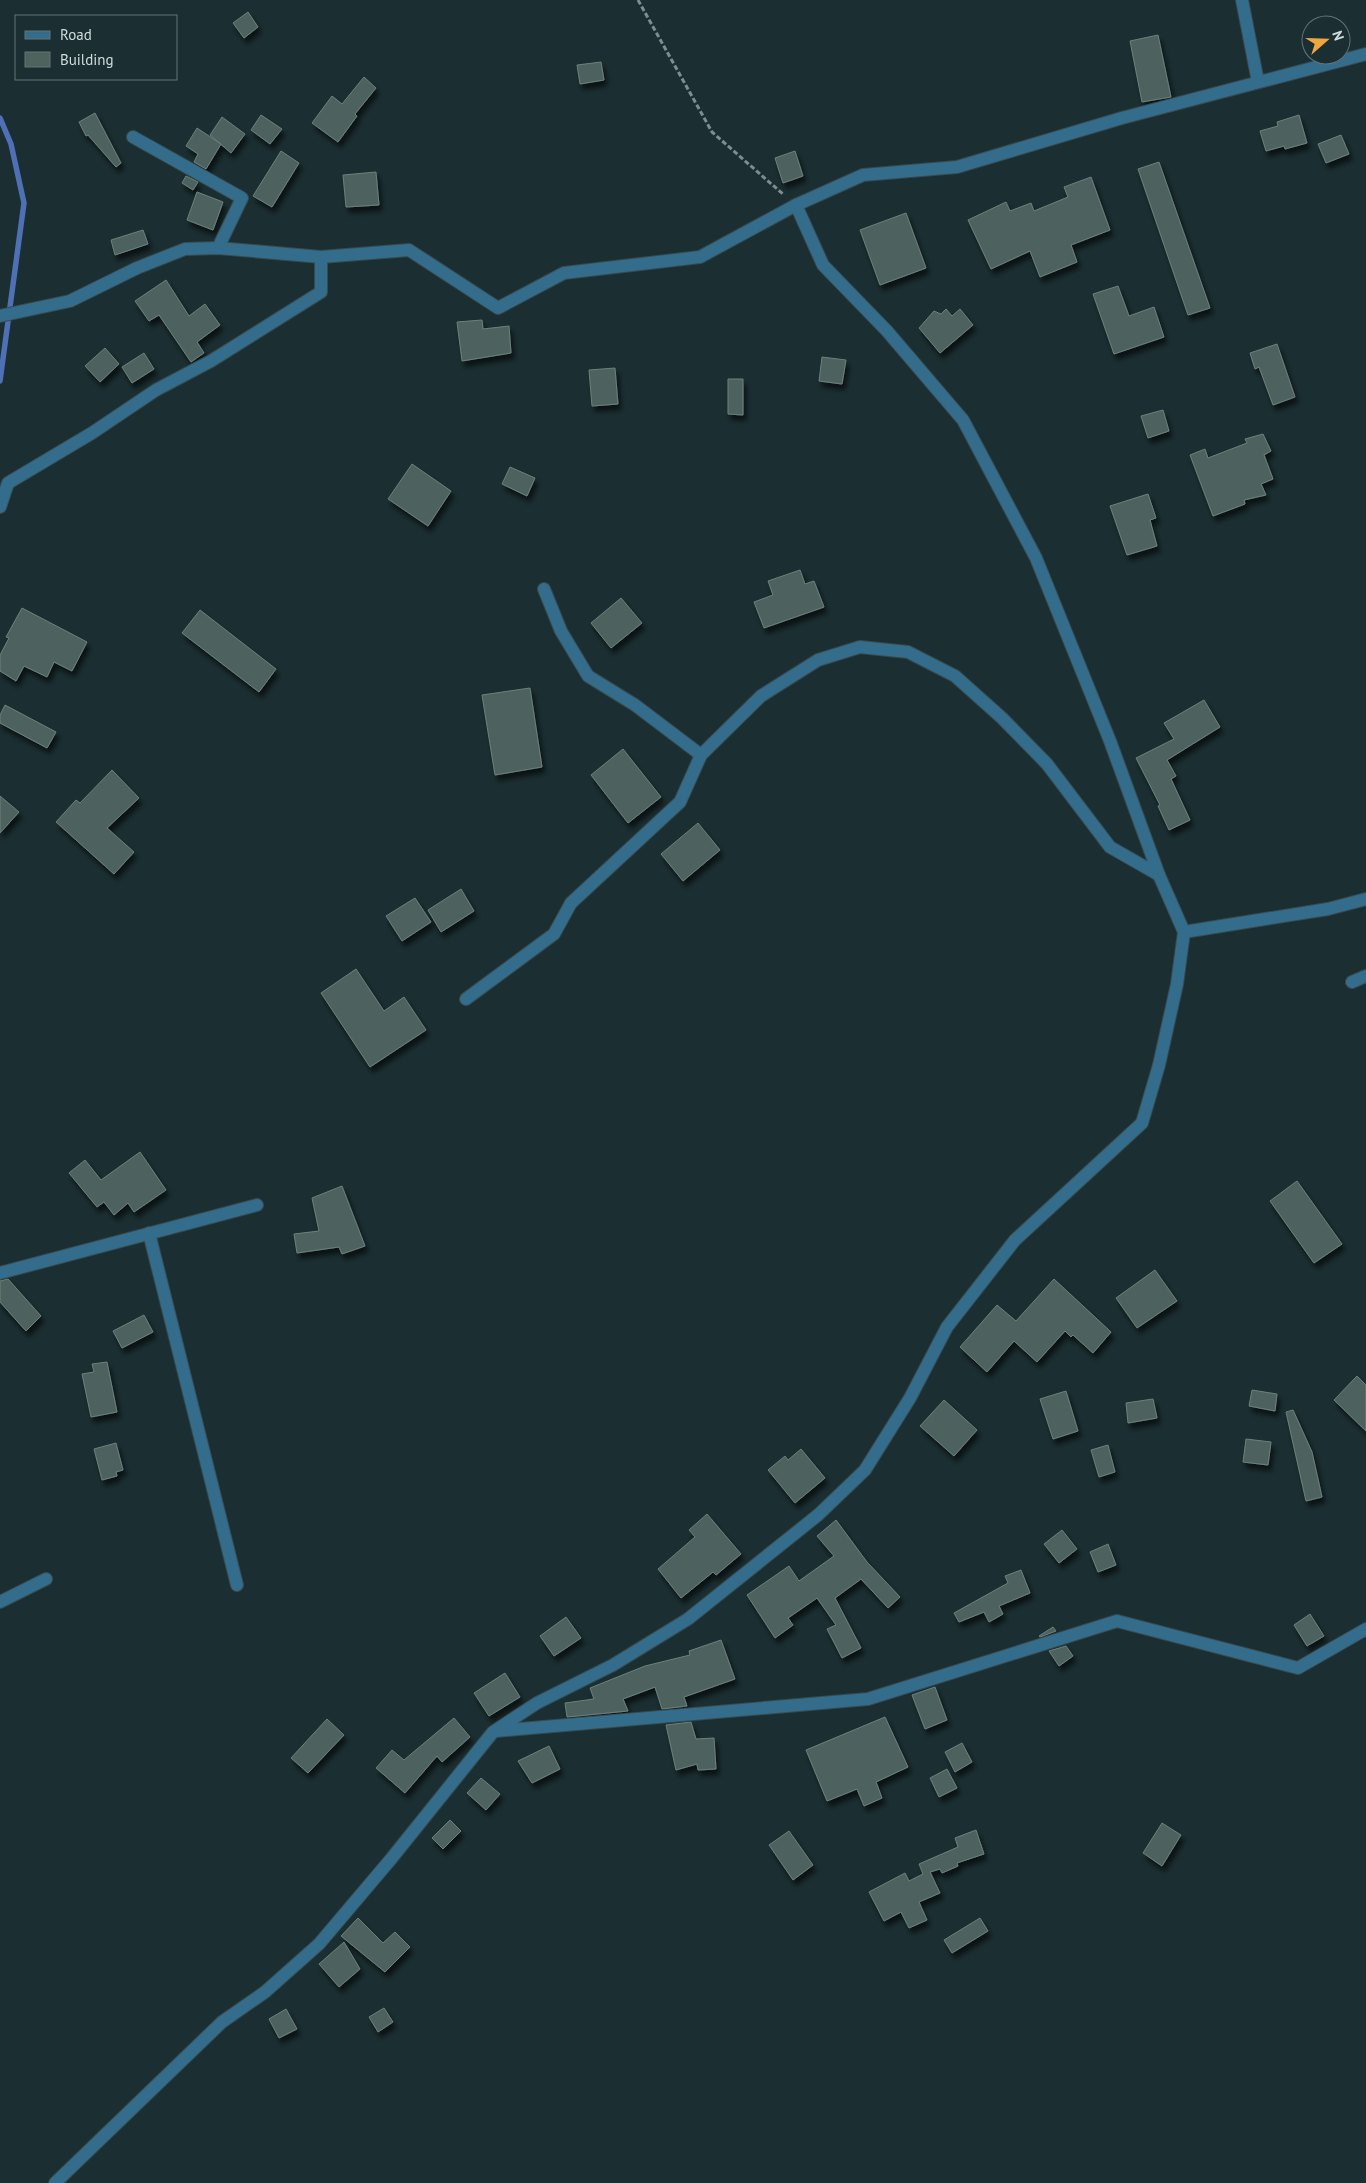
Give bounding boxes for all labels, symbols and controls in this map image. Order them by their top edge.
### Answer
legend [15,15,178,80]
north arrow [1301,15,1351,65]
text: Road [60,25,92,44]
text: N [1328,28,1348,43]
text: Building [60,50,114,69]

